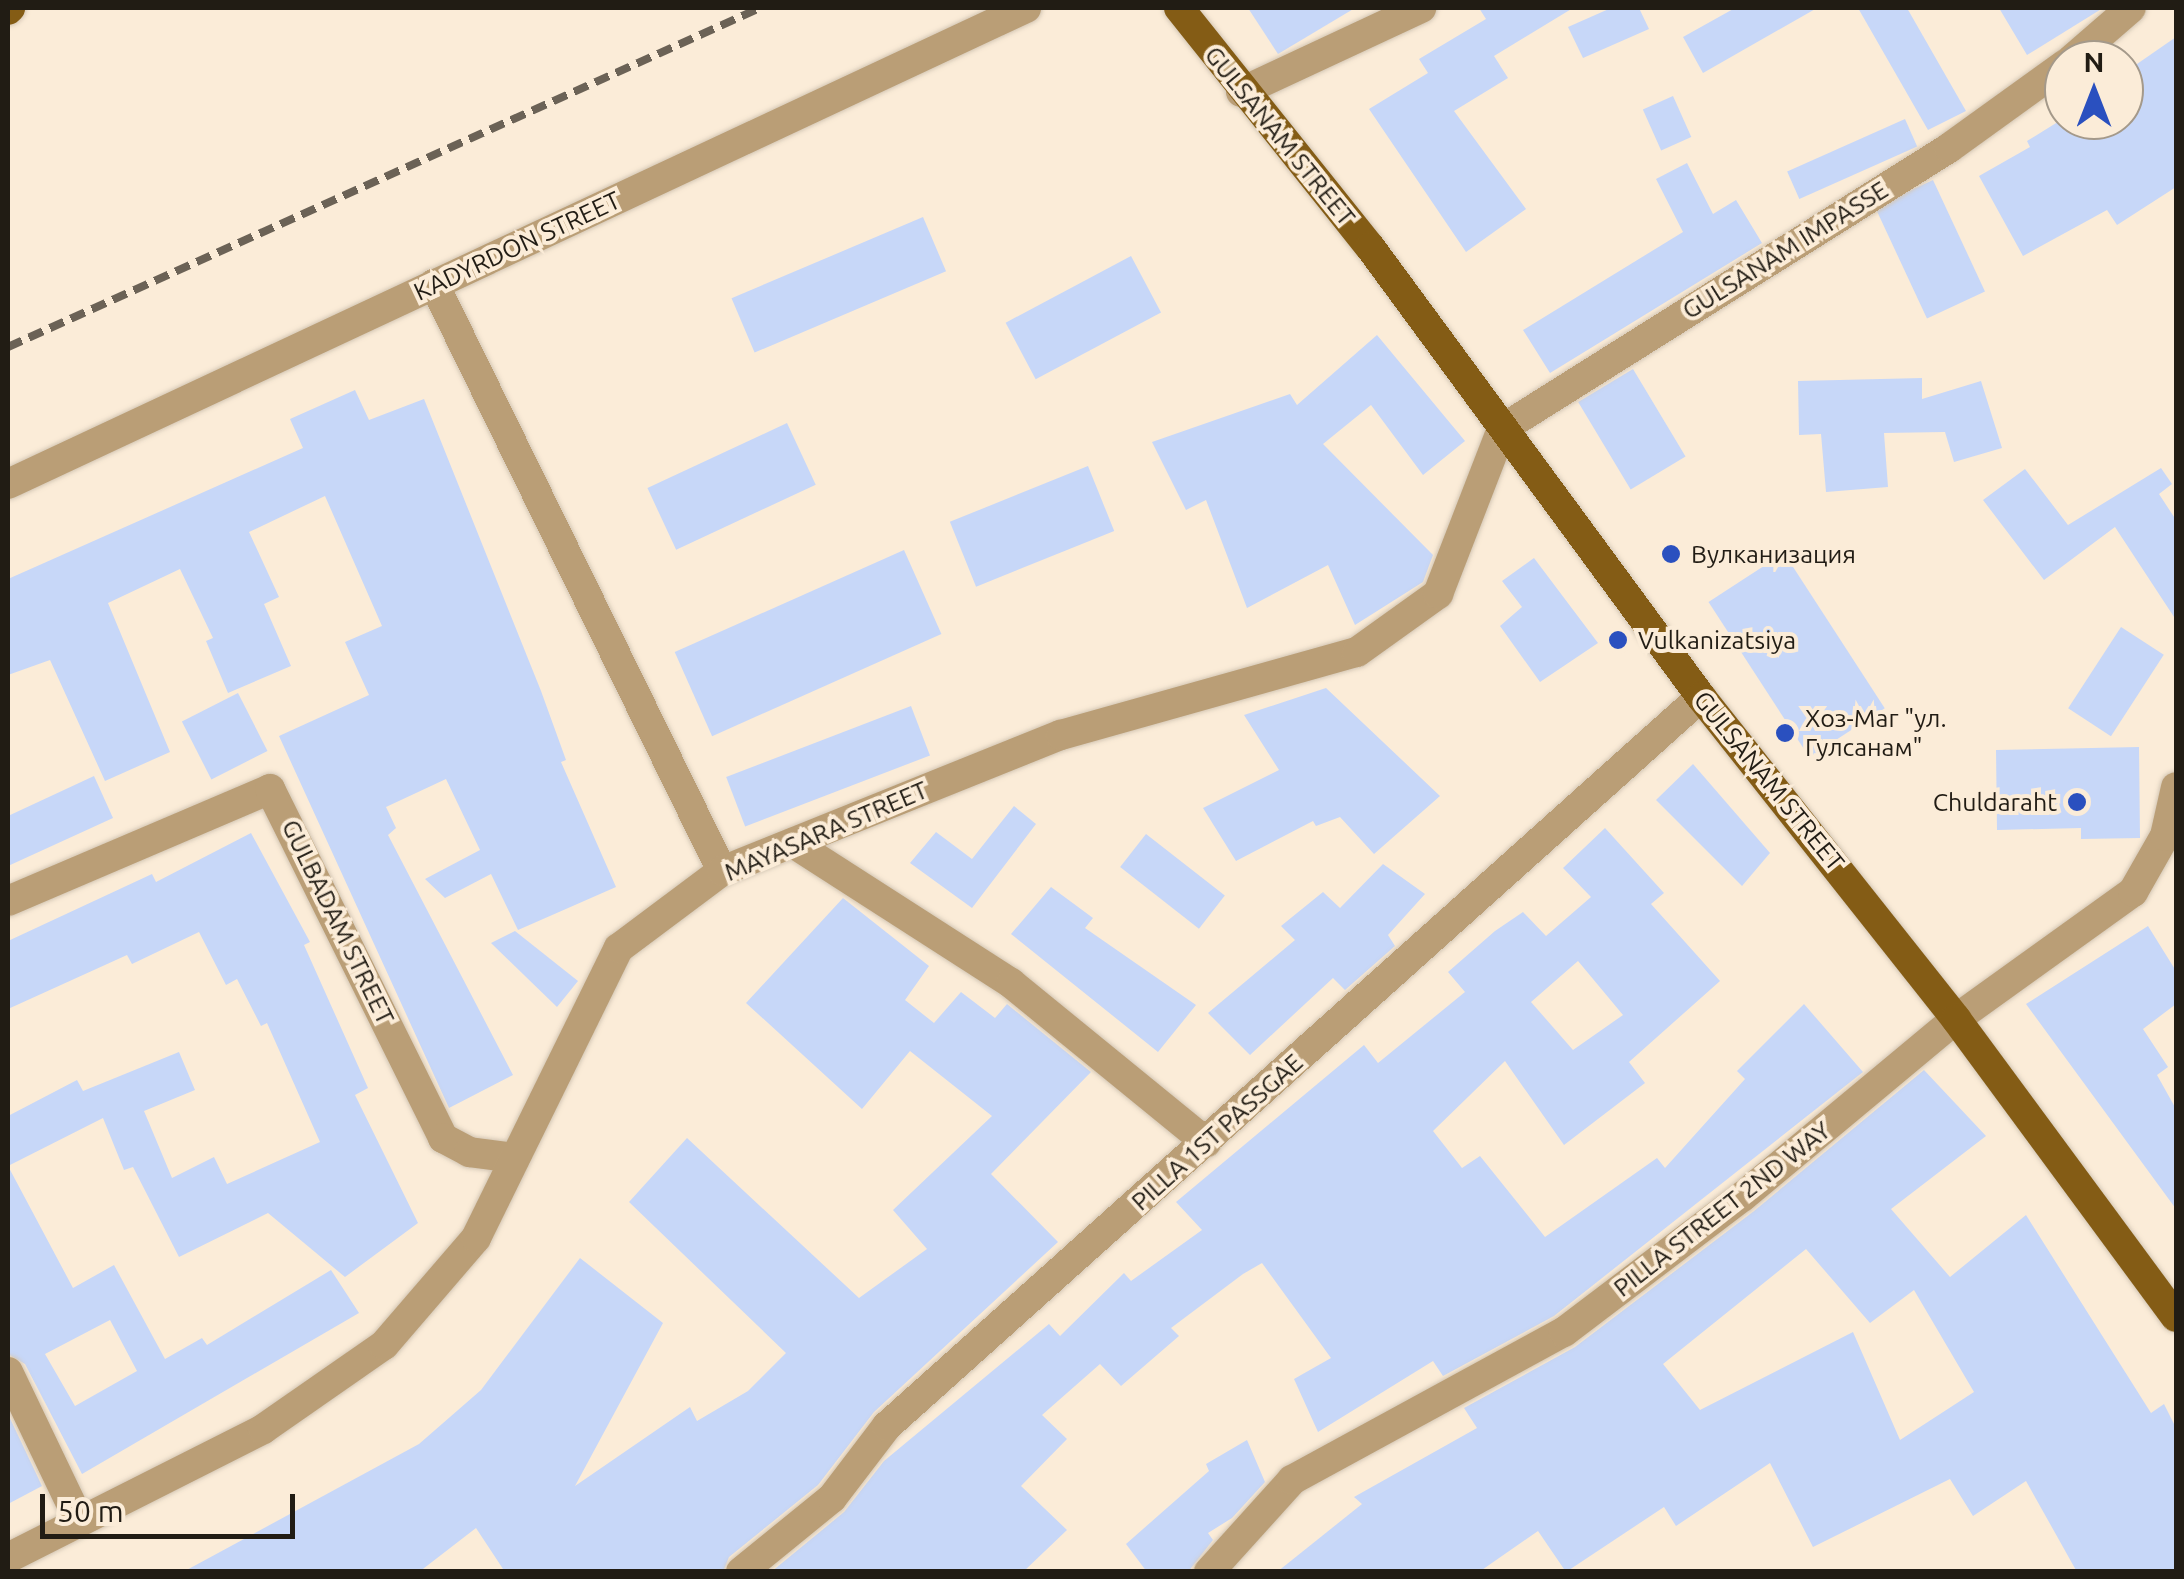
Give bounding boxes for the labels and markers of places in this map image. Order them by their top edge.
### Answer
place label: Вулканизация [1691,539,1856,569]
marker: Вулканизация [1660,543,1682,565]
place label: Vulkanizatsiya [1638,625,1796,655]
marker: Vulkanizatsiya [1607,629,1629,651]
place label: Хоз-Маг "ул. Гулсанам" [1805,704,1947,763]
marker: Хоз-Маг "ул. Гулсанам" [1774,722,1796,744]
place label: Chuldaraht [1933,787,2057,817]
marker: Chuldaraht [2066,791,2088,813]

